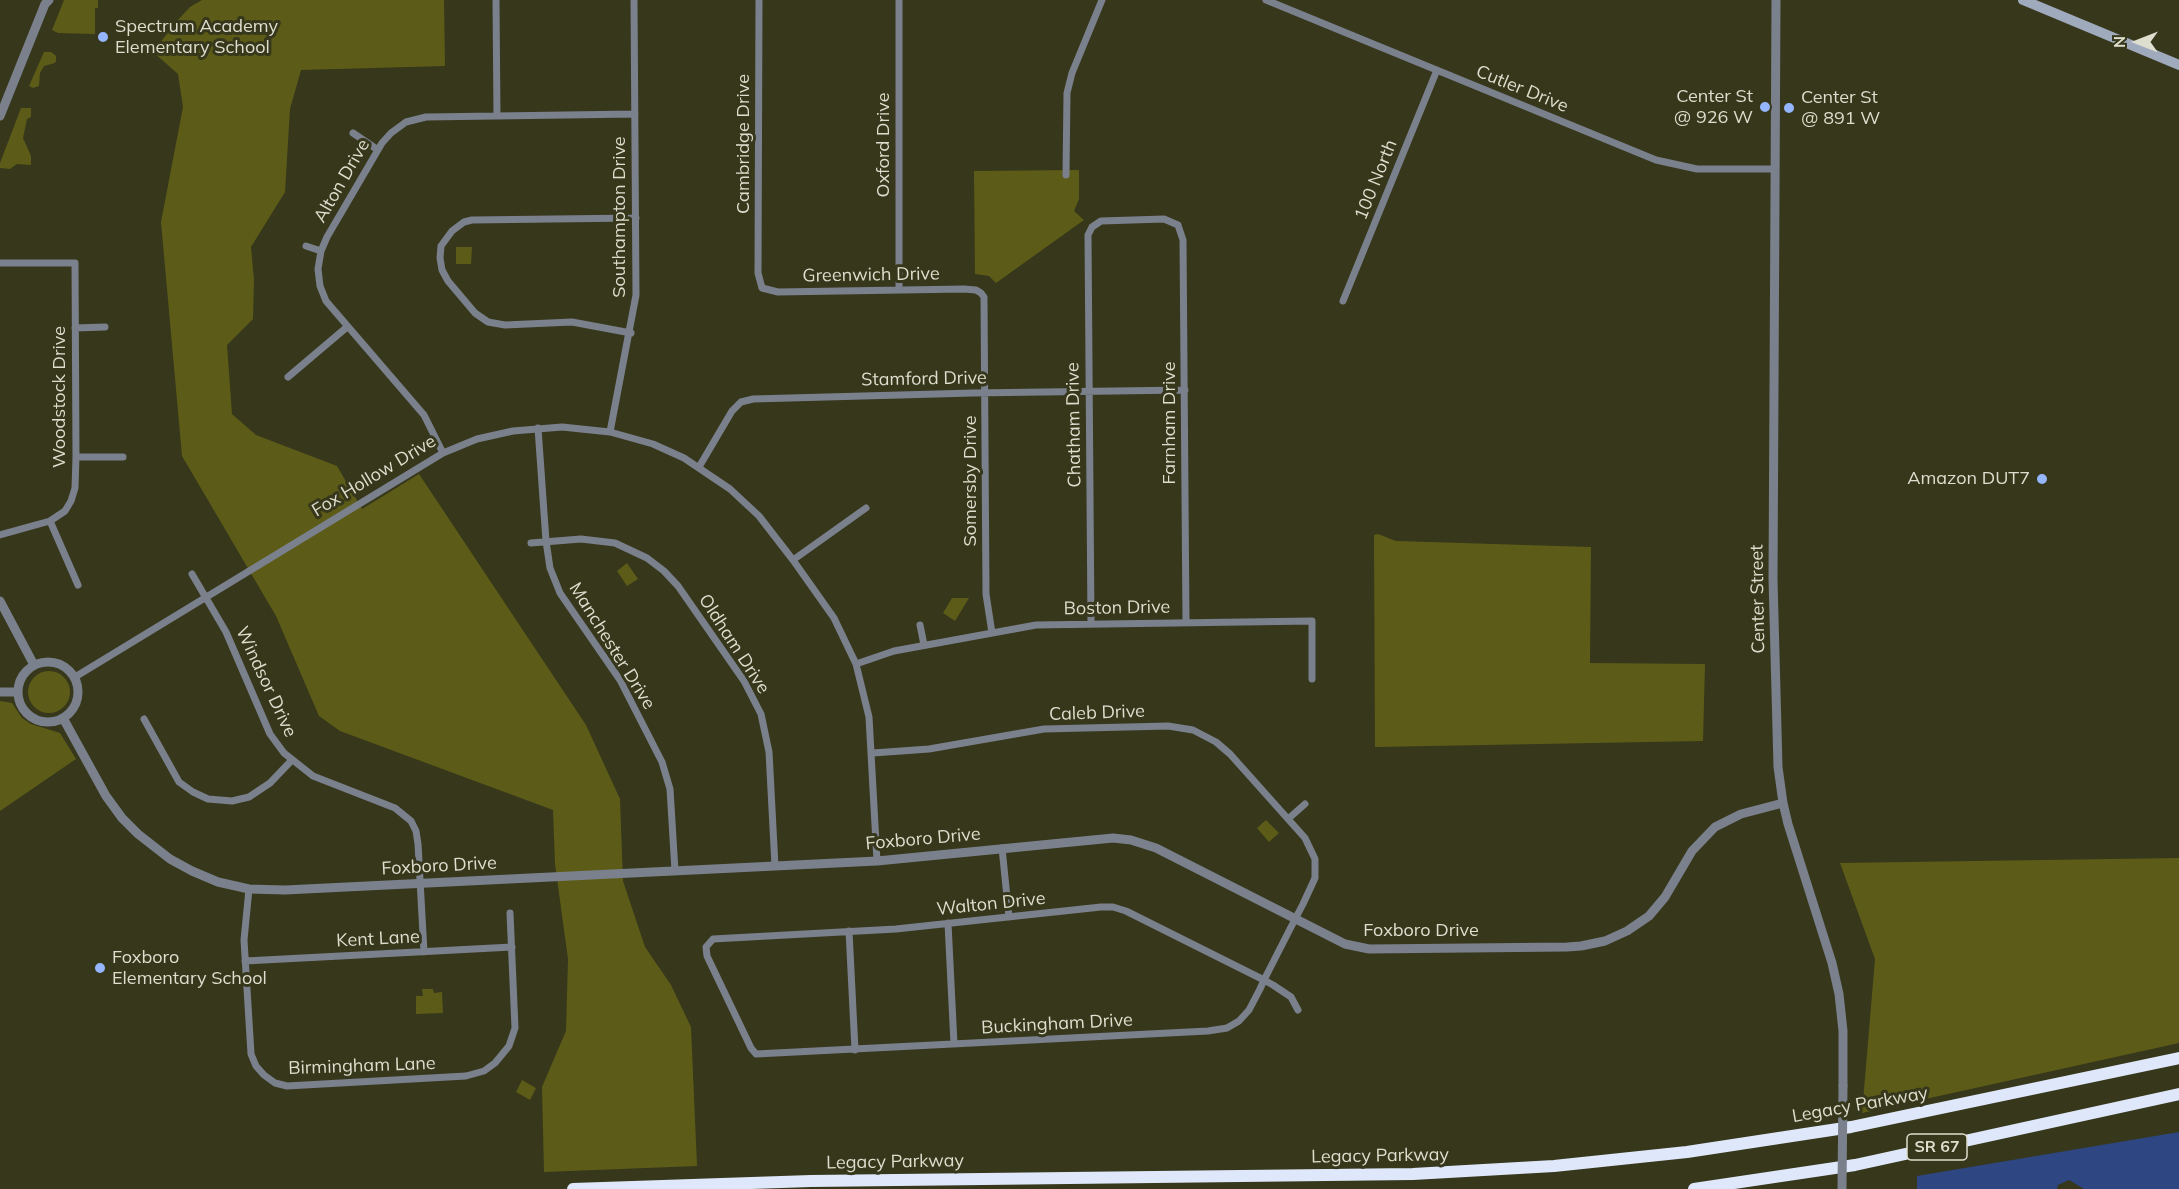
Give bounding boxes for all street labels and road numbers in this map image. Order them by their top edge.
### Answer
street label: Cutler Drive [1473,61,1571,117]
street label: Cambridge Drive [733,74,755,214]
street label: Oxford Drive [873,92,895,198]
street label: Alton Drive [309,135,375,227]
street label: Southampton Drive [609,136,631,298]
street label: 100 North [1350,137,1402,223]
street label: Greenwich Drive [802,263,940,287]
street label: Woodstock Drive [49,326,71,468]
street label: Chatham Drive [1062,362,1086,488]
street label: Farnham Drive [1159,362,1181,484]
street label: Stamford Drive [861,367,987,391]
street label: Somersby Drive [960,416,982,546]
street label: Fox Hollow Drive [308,430,440,522]
street label: Center Street [1746,544,1770,654]
street label: Manchester Drive [564,579,660,713]
street label: Oldham Drive [694,590,774,698]
street label: Boston Drive [1064,596,1170,620]
street label: Windsor Drive [231,623,301,741]
street label: Caleb Drive [1049,701,1145,725]
street label: Foxboro Drive [865,823,981,855]
street label: Foxboro Drive [381,852,497,880]
street label: Walton Drive [936,888,1046,920]
street label: Foxboro Drive [1363,920,1479,942]
street label: Kent Lane [336,926,420,952]
street label: Buckingham Drive [981,1009,1133,1039]
street label: Birmingham Lane [288,1053,436,1079]
street label: Legacy Parkway [1790,1082,1930,1128]
road number: SR 67 [1907,1134,1967,1160]
street label: Legacy Parkway [1311,1144,1449,1168]
street label: Legacy Parkway [826,1150,964,1174]

